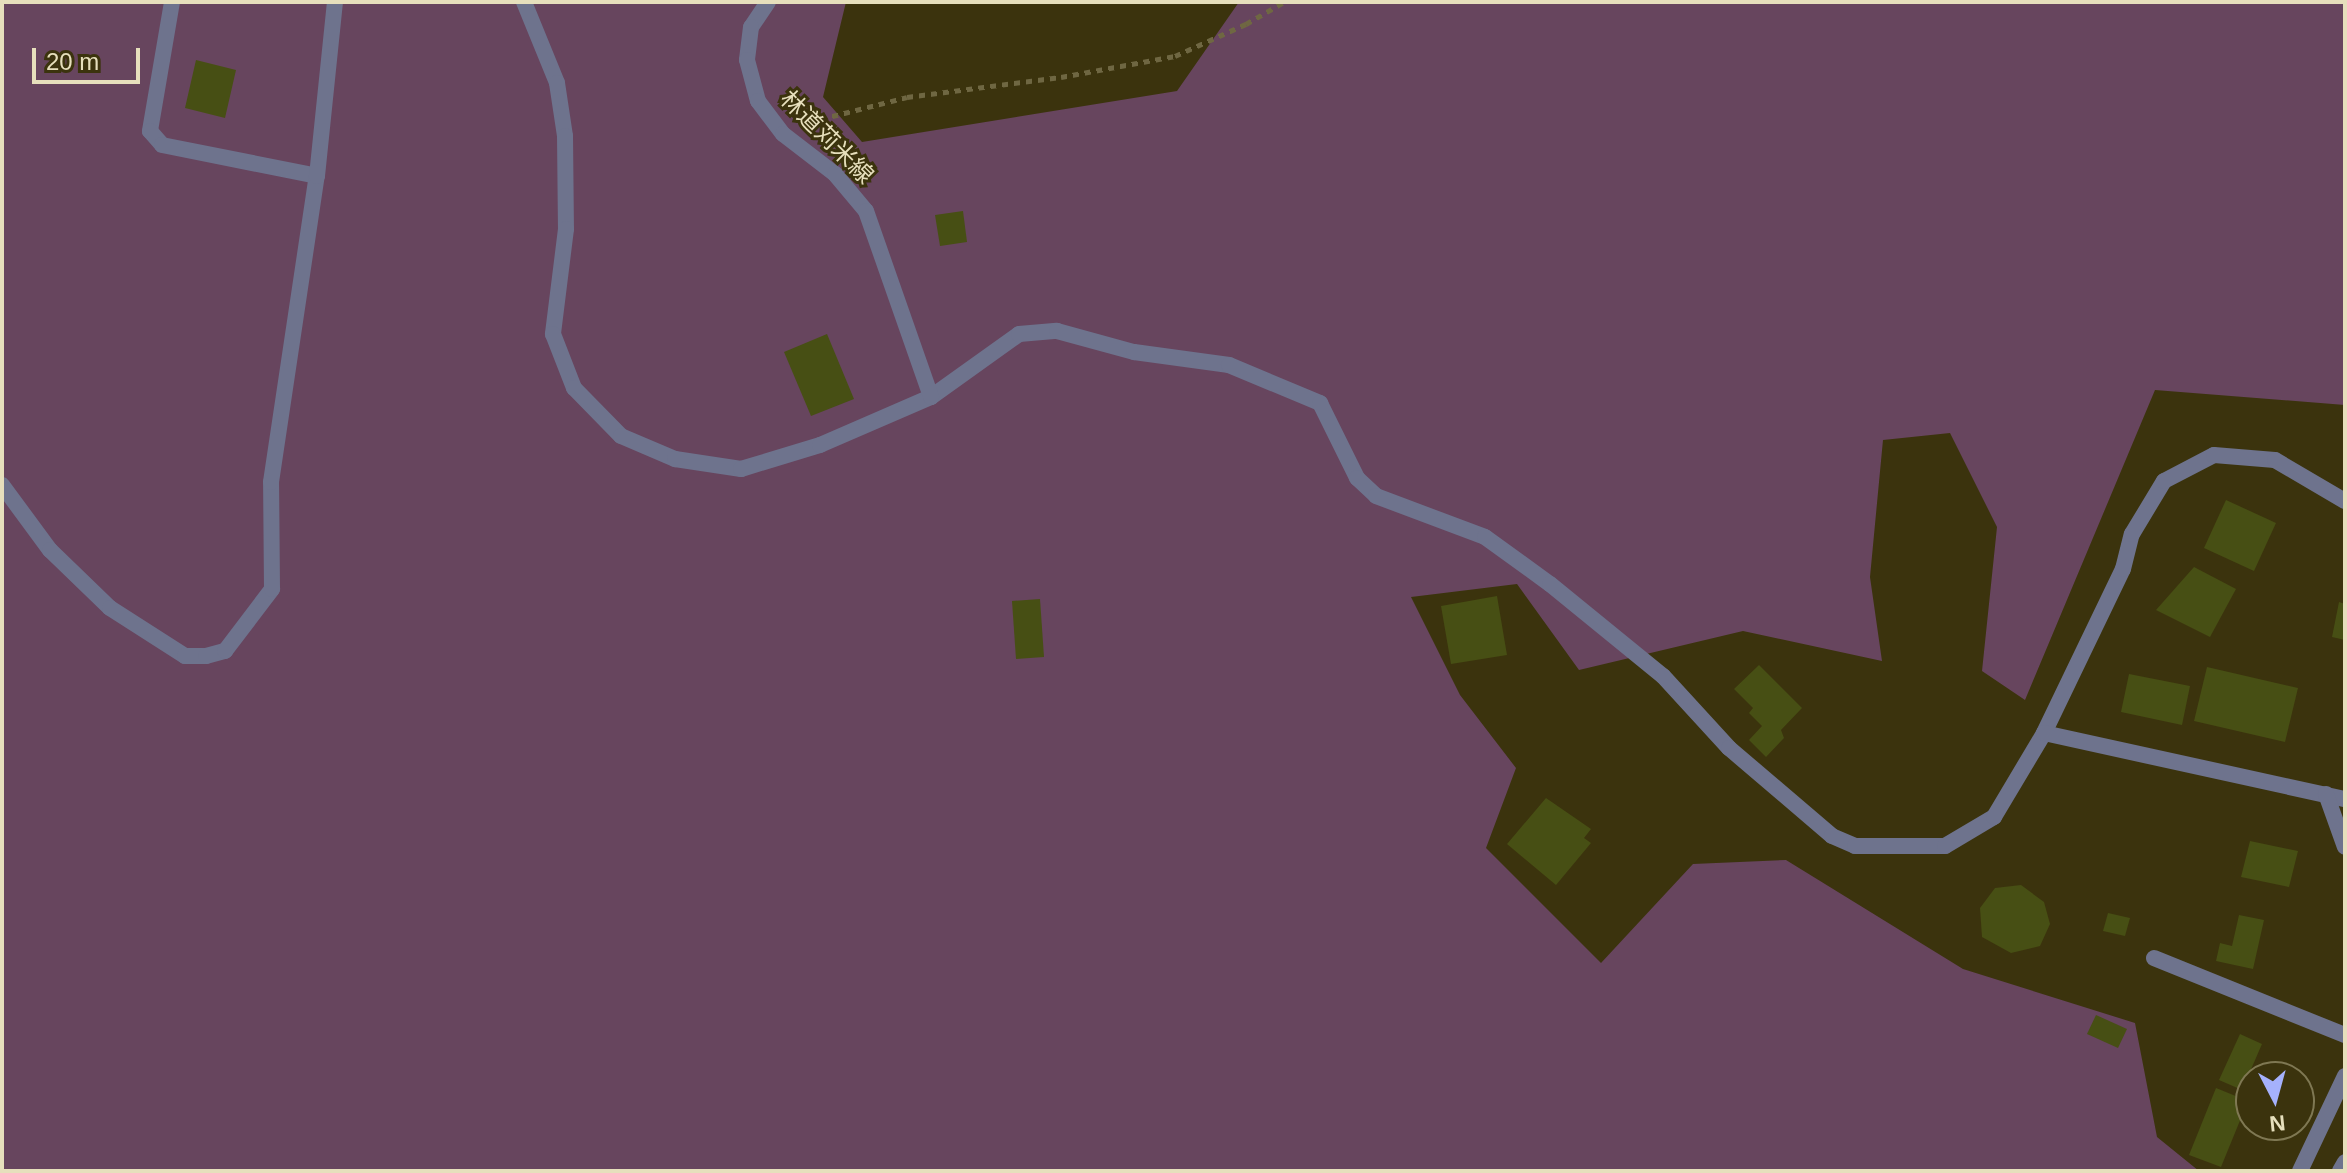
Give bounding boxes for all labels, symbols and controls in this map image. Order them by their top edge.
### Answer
scale bar [36,32,144,82]
text: 20 m [46,48,99,75]
street label: 林道苅米線 [774,84,880,190]
north arrow [2235,1061,2315,1141]
text: N [2268,1110,2287,1137]

